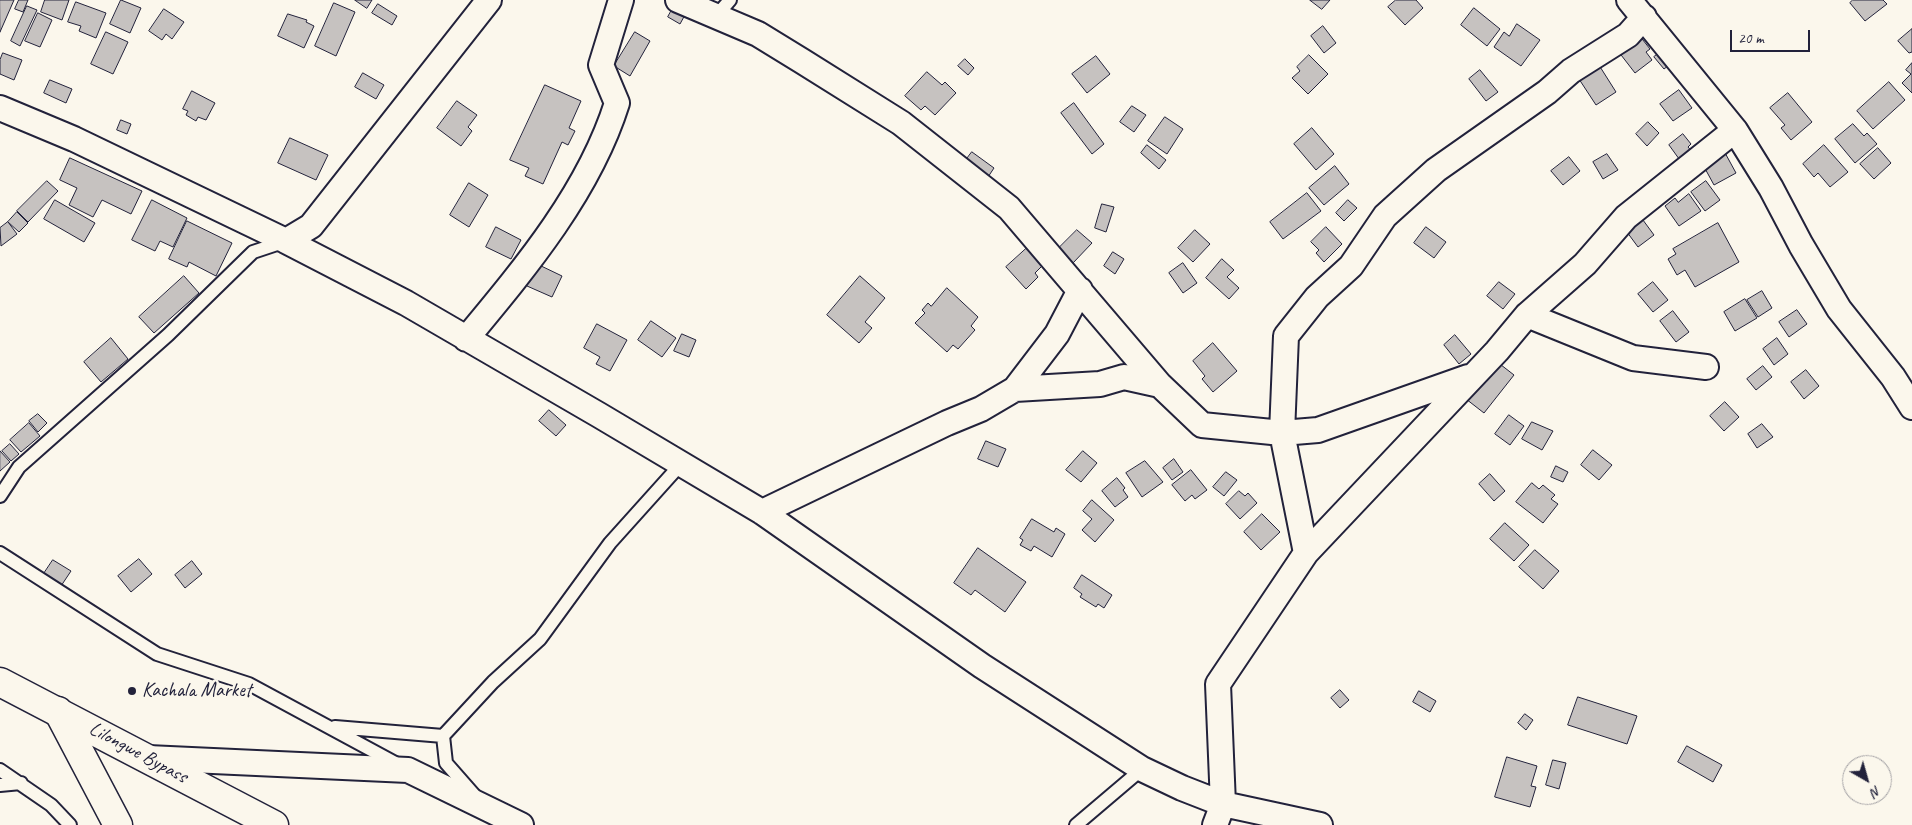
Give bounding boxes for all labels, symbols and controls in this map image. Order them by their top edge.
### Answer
scale bar [1732,20,1812,52]
text: 20 m [1738,29,1764,48]
place label: Kachala Market [142,679,251,703]
marker: Kachala Market [126,685,138,697]
street label: Lilongwe Bypass [85,717,191,789]
north arrow [1842,755,1892,805]
text: N [1867,782,1885,801]

